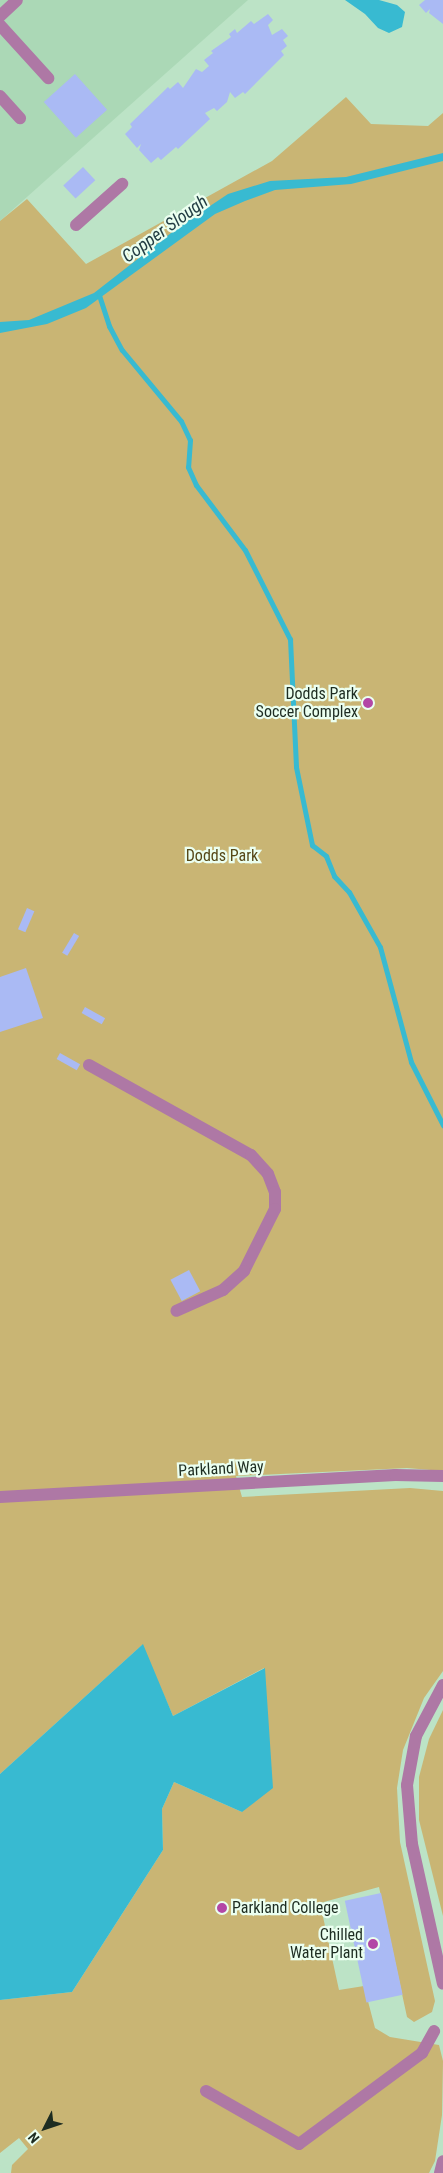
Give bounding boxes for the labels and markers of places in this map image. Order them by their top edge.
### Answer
place label: Dodds Park Soccer Complex [256,684,358,722]
marker: Dodds Park Soccer Complex [362,697,374,709]
place label: Parkland College [232,1898,339,1918]
marker: Parkland College [216,1902,228,1914]
place label: Chilled Water Plant [290,1925,363,1963]
marker: Chilled Water Plant [367,1938,379,1950]

